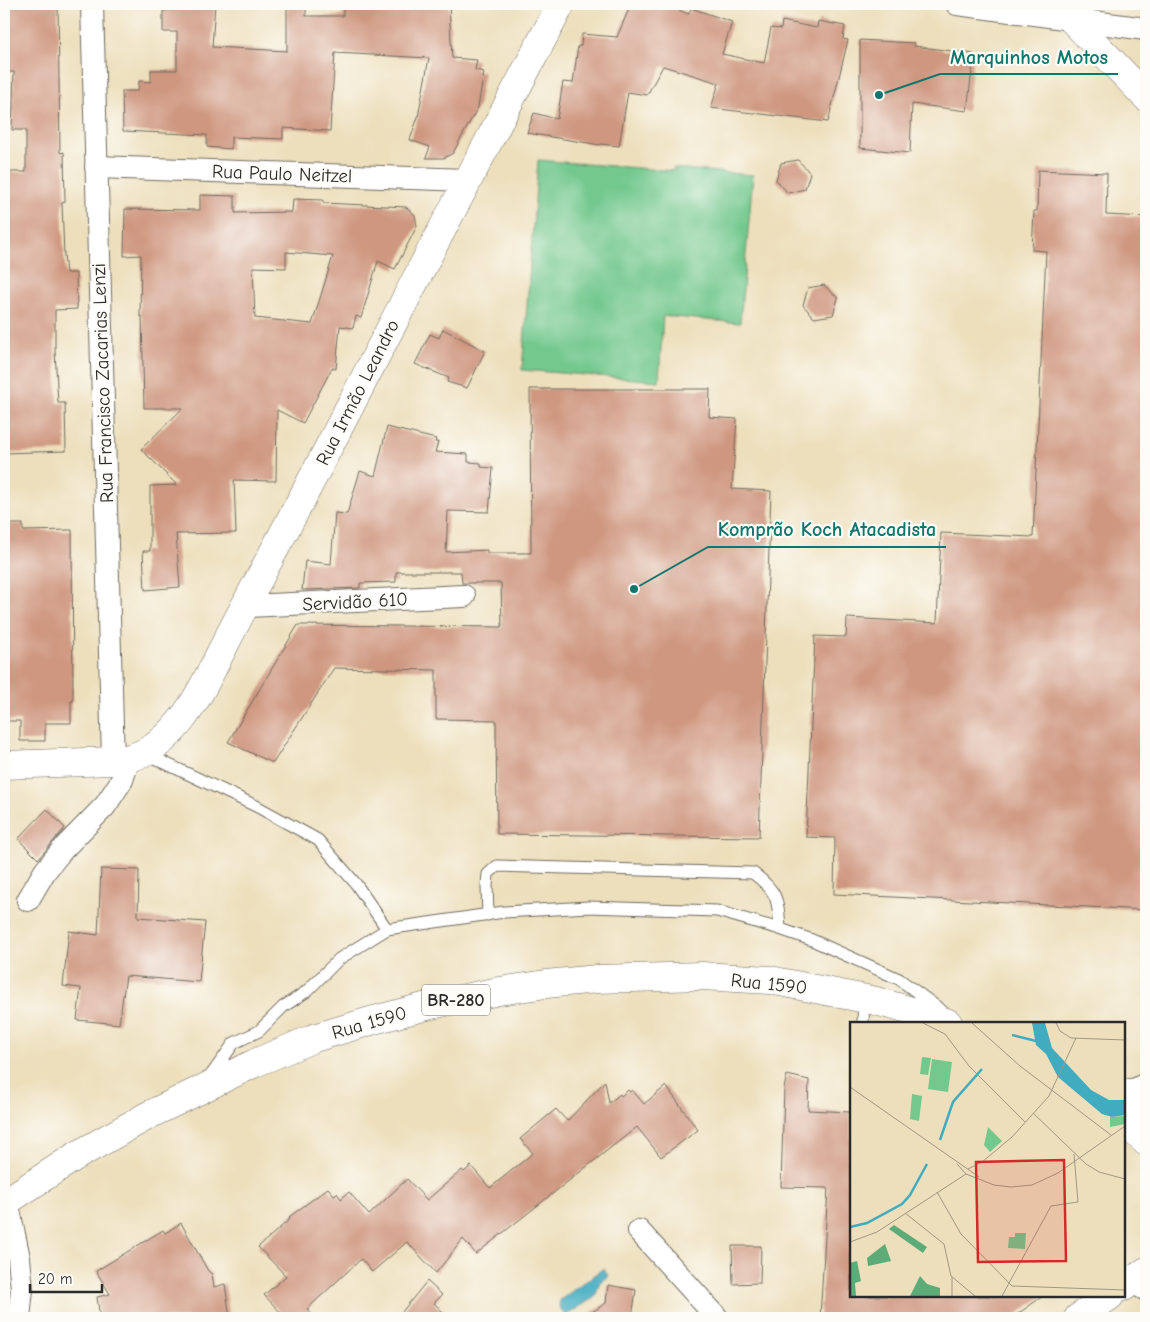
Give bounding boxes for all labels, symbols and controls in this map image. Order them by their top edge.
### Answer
callout: Marquinhos Motos [940,39,1118,74]
text: Marquinhos Motos [950,46,1108,69]
street label: Rua Paulo Neitzel [211,161,352,187]
street label: Rua Francisco Zacarias Lenzi [88,263,118,503]
street label: Rua Irmão Leandro [312,316,404,469]
callout: Komprão Koch Atacadista [708,512,946,547]
text: Komprão Koch Atacadista [718,518,936,541]
street label: Servidão 610 [302,588,408,616]
street label: Rua 1590 [730,969,808,999]
road number: BR-280 [422,984,490,1016]
street label: Rua 1590 [329,1002,409,1044]
inset map [850,1022,1125,1297]
scale bar [30,1262,102,1294]
text: 20 m [38,1270,72,1288]

